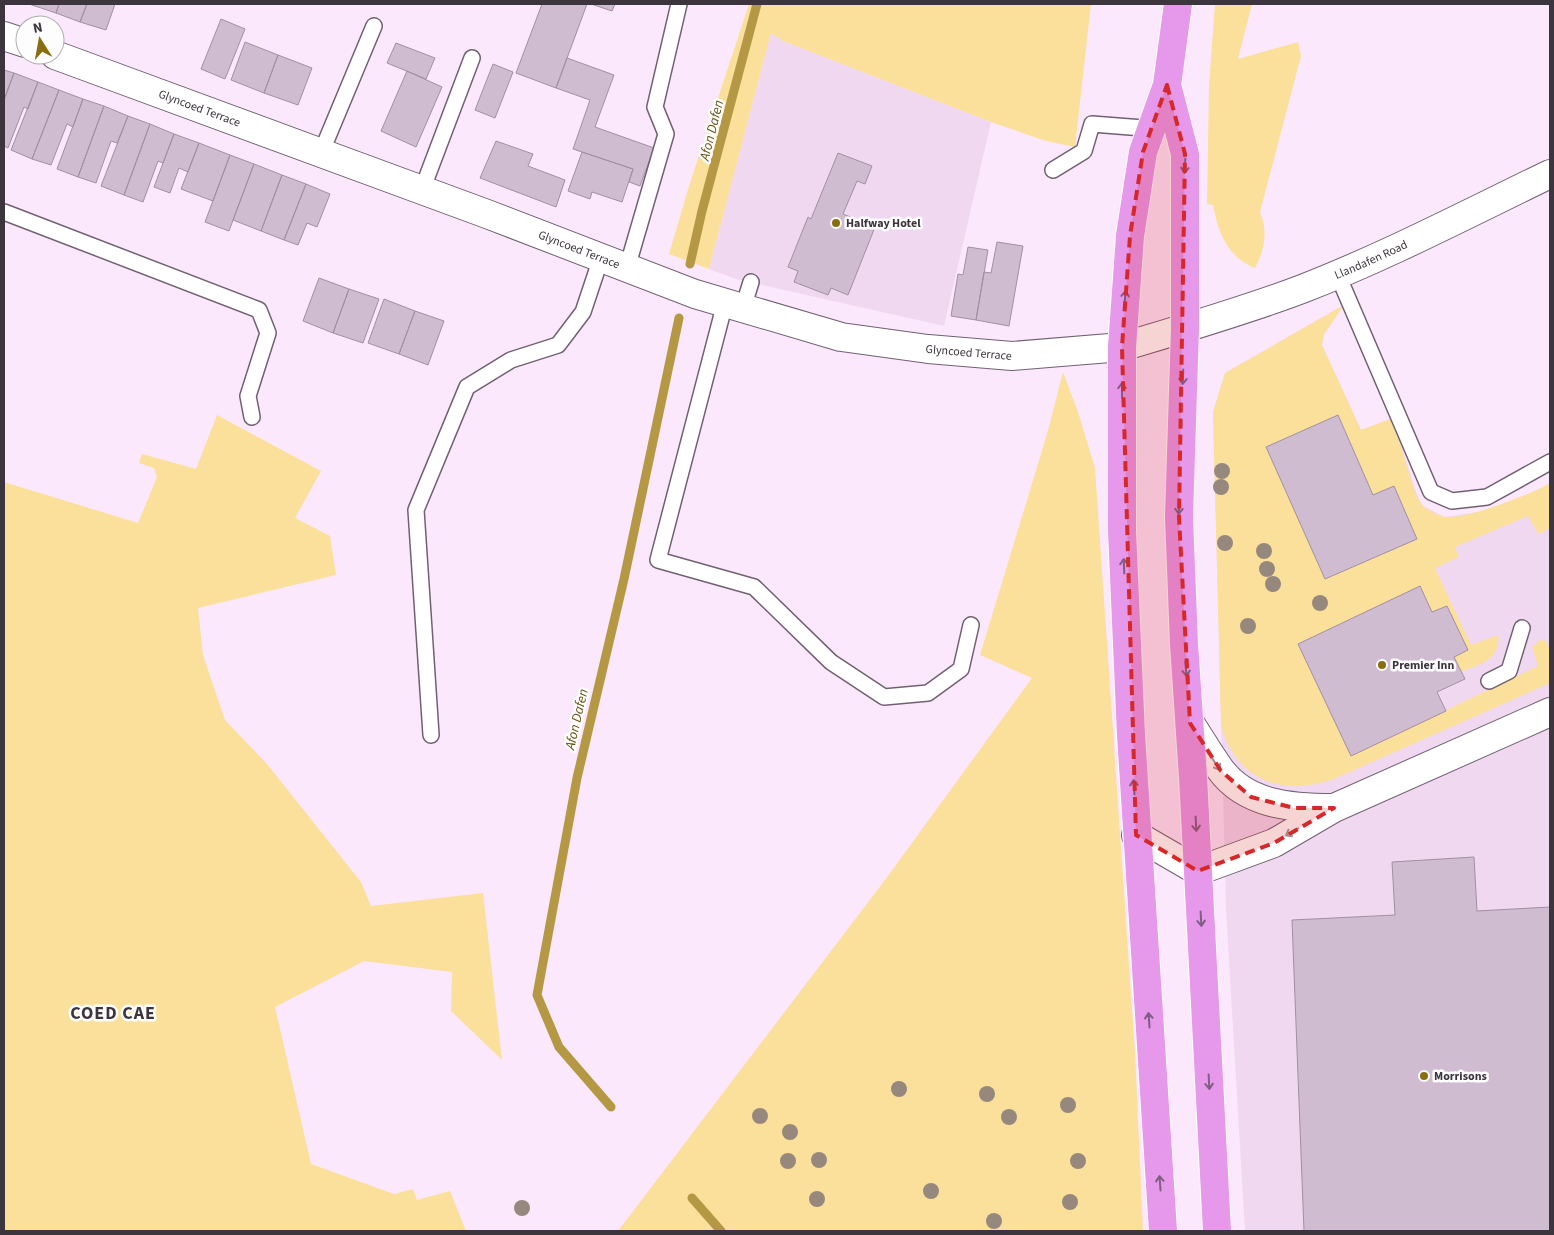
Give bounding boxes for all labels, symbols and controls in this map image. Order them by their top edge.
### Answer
north arrow [15,15,65,65]
text: N [31,18,44,39]
street label: Glyncoed Terrace [156,86,243,132]
water label: Afon Dafen [695,98,729,164]
one-way arrow [1180,158,1189,174]
place label: Halfway Hotel [846,215,921,232]
marker: Halfway Hotel [830,217,842,229]
street label: Glyncoed Terrace [536,226,622,273]
street label: Llandafen Road [1332,236,1410,284]
one-way arrow [1121,290,1130,306]
street label: Glyncoed Terrace [925,341,1012,365]
one-way arrow [1178,369,1188,385]
one-way arrow [1117,383,1127,399]
one-way arrow [1174,498,1184,515]
one-way arrow [1119,559,1128,575]
place label: Premier Inn [1392,657,1454,674]
marker: Premier Inn [1376,659,1388,671]
one-way arrow [1181,661,1191,677]
water label: Afon Dafen [560,687,594,753]
one-way arrow [1211,757,1222,771]
one-way arrow [1129,779,1138,795]
one-way arrow [1191,816,1200,832]
one-way arrow [1286,828,1300,838]
one-way arrow [1196,911,1205,927]
district label: COED CAE [70,1001,156,1026]
one-way arrow [1144,1013,1154,1029]
place label: Morrisons [1434,1068,1487,1085]
marker: Morrisons [1418,1070,1430,1082]
one-way arrow [1204,1073,1214,1089]
one-way arrow [1155,1175,1165,1191]

